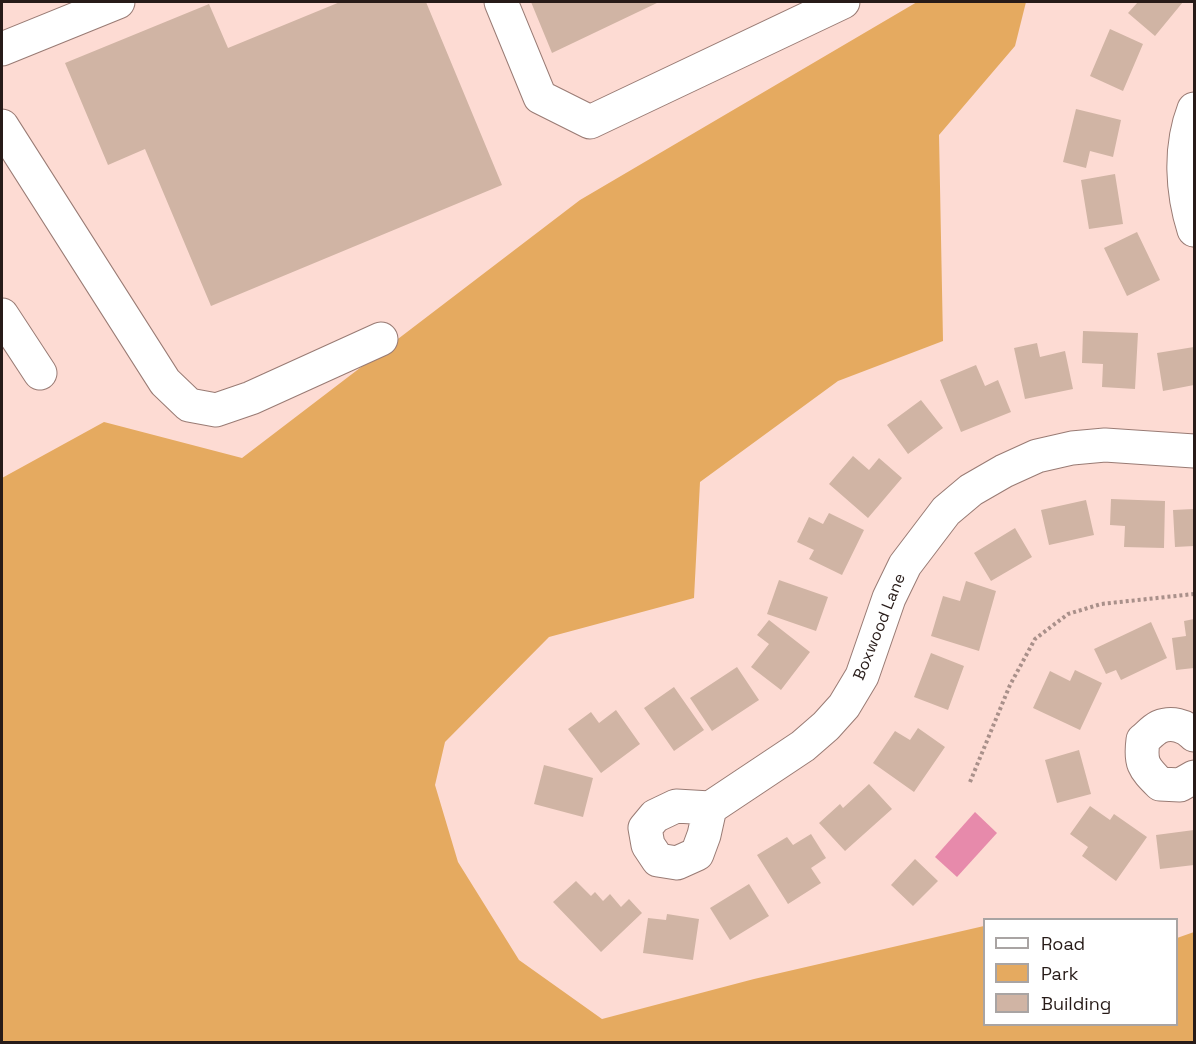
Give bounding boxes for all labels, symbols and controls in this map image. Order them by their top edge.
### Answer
street label: Boxwood Lane [850,571,910,683]
legend [983,918,1178,1026]
text: Road [1041,932,1085,955]
text: Park [1041,962,1078,985]
text: Building [1041,992,1111,1015]

